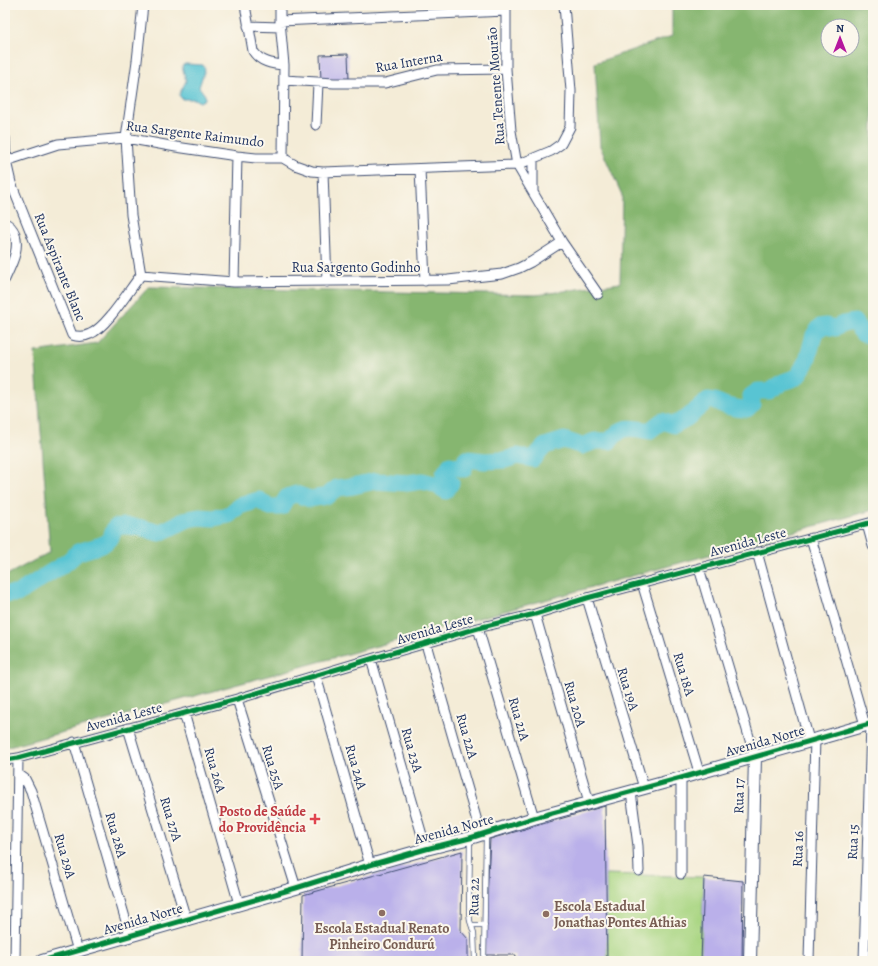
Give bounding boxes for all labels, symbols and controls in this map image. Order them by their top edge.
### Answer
north arrow [820,18,860,58]
text: N [836,21,844,36]
street label: Rua Tenente Mourão [482,26,510,146]
street label: Rua Interna [374,47,445,77]
street label: Rua Sargente Raimundo [125,116,265,152]
street label: Rua Aspirante Blanc [30,210,90,324]
street label: Rua Sargento Godinho [292,258,421,277]
street label: Avenida Leste [707,523,788,562]
street label: Avenida Leste [394,609,475,649]
street label: Rua 18A [668,650,700,699]
street label: Rua 19A [612,665,644,714]
street label: Rua 20A [559,679,591,730]
street label: Rua 21A [504,695,535,744]
street label: Avenida Leste [83,698,164,737]
street label: Rua 22A [451,711,483,762]
street label: Avenida Norte [722,721,807,762]
street label: Rua 23A [397,725,428,775]
street label: Rua 25A [257,742,289,792]
street label: Rua 24A [341,742,372,793]
street label: Rua 26A [199,745,231,796]
street label: Rua 17 [729,778,749,814]
street label: Rua 27A [155,794,187,844]
place label: Posto de Saúde do Providência [219,802,307,837]
street label: Avenida Norte [411,809,496,849]
street label: Rua 28A [100,810,132,861]
marker: Posto de Saúde do Providência [309,813,321,825]
street label: Rua 15 [843,824,863,860]
street label: Rua 29A [50,831,81,882]
street label: Rua 16 [788,831,808,867]
street label: Rua 22 [464,877,484,916]
place label: Escola Estadual Jonathas Pontes Athias [554,897,687,932]
street label: Avenida Norte [100,899,185,940]
marker: Escola Estadual Renato Pinheiro Condurú [377,908,387,918]
marker: Escola Estadual Jonathas Pontes Athias [541,909,551,919]
place label: Escola Estadual Renato Pinheiro Condurú [314,919,450,954]

